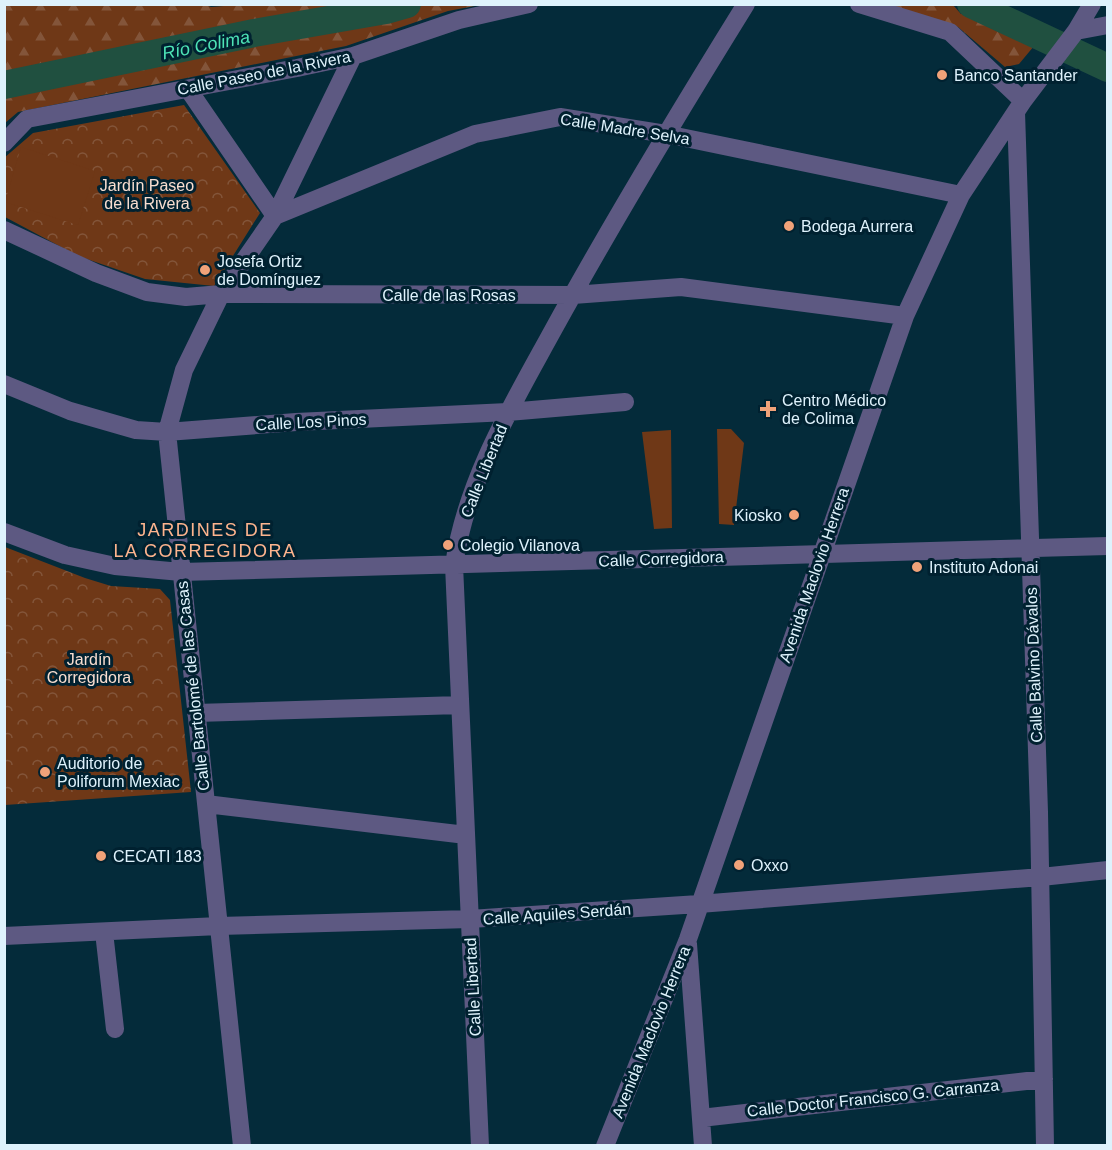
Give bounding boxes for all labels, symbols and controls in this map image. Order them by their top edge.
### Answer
water label: Río Colima [160,27,252,63]
street label: Calle Paseo de la Rivera [176,48,352,98]
place label: Banco Santander [954,67,1078,84]
marker: Banco Santander [935,68,949,82]
street label: Calle Madre Selva [559,110,691,148]
park label: Jardín Paseo de la Rivera [100,177,194,212]
place label: Bodega Aurrera [801,218,913,235]
marker: Bodega Aurrera [782,219,796,233]
place label: Josefa Ortiz de Domínguez [217,253,321,288]
marker: Josefa Ortiz de Domínguez [198,263,212,277]
street label: Calle de las Rosas [382,287,516,304]
place label: Centro Médico de Colima [782,392,886,427]
marker: Centro Médico de Colima [759,400,777,418]
street label: Calle Los Pinos [255,411,367,433]
street label: Calle Libertad [458,422,510,520]
street label: Avenida Maclovio Herrera [776,485,852,665]
place label: Kiosko [734,507,782,524]
marker: Kiosko [787,508,801,522]
district label: JARDINES DE LA CORREGIDORA [113,520,297,561]
place label: Colegio Vilanova [460,537,580,554]
marker: Colegio Vilanova [441,538,455,552]
street label: Calle Corregidora [598,548,724,570]
place label: Instituto Adonai [929,559,1038,576]
marker: Instituto Adonai [910,560,924,574]
street label: Calle Bartolomé de las Casas [174,580,212,792]
street label: Calle Balvino Dávalos [1023,587,1045,743]
park label: Jardín Corregidora [47,651,131,686]
place label: Auditorio de Poliforum Mexiac [57,755,180,790]
marker: Auditorio de Poliforum Mexiac [38,765,52,779]
place label: CECATI 183 [113,848,202,865]
marker: CECATI 183 [94,849,108,863]
place label: Oxxo [751,857,788,874]
marker: Oxxo [732,858,746,872]
street label: Calle Aquiles Serdán [482,900,632,928]
street label: Calle Libertad [462,937,484,1037]
street label: Avenida Maclovio Herrera [609,944,693,1120]
street label: Calle Doctor Francisco G. Carranza [746,1076,1000,1120]

